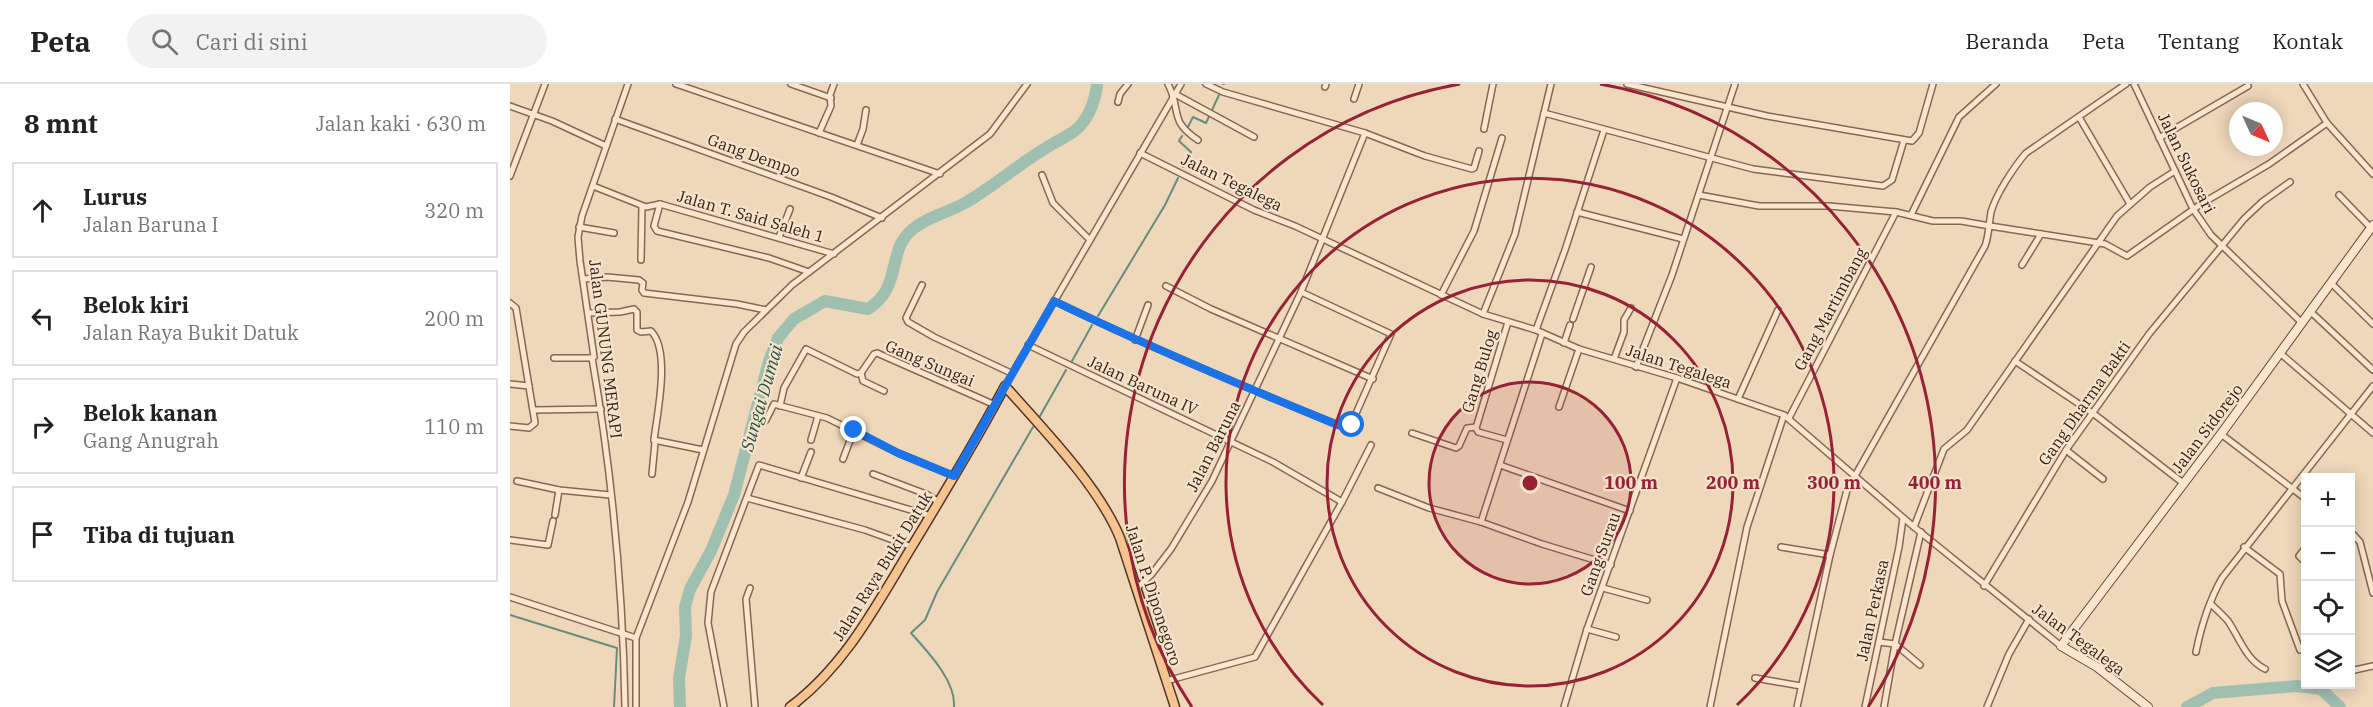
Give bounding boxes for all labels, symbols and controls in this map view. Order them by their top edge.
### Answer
search box [127,14,547,68]
text: Peta [30,23,91,60]
icon: search [148,25,181,58]
text: Cari di sini [196,27,308,56]
text: Beranda [1966,27,2049,55]
text: Peta [2082,27,2125,55]
text: Tentang [2158,27,2239,55]
text: Kontak [2272,27,2343,55]
north arrow [2229,102,2283,156]
text: 8 mnt [24,106,98,140]
street label: Jalan Sukosari [2154,109,2220,217]
text: Jalan kaki · 630 m [316,110,486,137]
street label: Gang Dempo [705,129,803,181]
street label: Jalan Tegalega [1178,149,1286,215]
text: Lurus [83,182,147,211]
street label: Jalan T. Said Saleh 1 [675,185,827,247]
icon: ahead [26,194,59,227]
text: 320 m [424,197,484,224]
text: Jalan Baruna I [83,211,219,238]
street label: Gang Martimbang [1789,244,1871,374]
street label: Jalan GUNUNG MERAPI [585,258,627,440]
text: Belok kiri [83,290,189,319]
icon: left [26,302,59,335]
text: 200 m [424,305,484,332]
text: Jalan Raya Bukit Datuk [83,319,299,346]
street label: Gang Bulog [1457,327,1501,415]
street label: Gang Sungai [882,335,978,391]
street label: Gang Dharma Bakti [2034,337,2134,469]
street label: Jalan Tegalega [1624,340,1735,393]
water label: Sungai Dumai [735,341,788,455]
street label: Jalan Baruna IV [1085,351,1202,419]
street label: Jalan Sidorejo [2167,380,2247,476]
street label: Jalan Baruna [1182,397,1245,495]
text: Belok kanan [83,398,218,427]
icon: right [26,410,59,443]
route start [1338,411,1364,437]
text: 110 m [424,413,484,440]
route end [840,416,866,442]
text: Gang Anugrah [83,427,219,454]
text: 100 m [1604,471,1659,494]
text: 200 m [1706,471,1761,494]
text: 300 m [1807,471,1862,494]
text: 400 m [1908,471,1963,494]
centre of rings [1520,473,1540,493]
map controls [2301,473,2355,689]
button: + [2301,473,2355,527]
street label: Jalan Raya Bukit Datuk [828,487,937,644]
street label: Gang Surau [1576,509,1624,599]
icon: arrive [26,518,59,551]
text: Tiba di tujuan [83,520,235,549]
street label: Jalan P. Diponegoro [1122,522,1186,668]
button: − [2301,527,2355,581]
street label: Jalan Perkasa [1851,557,1893,663]
button: locate [2301,581,2355,635]
street label: Jalan Tegalega [2029,599,2130,680]
button: layers [2301,635,2355,689]

